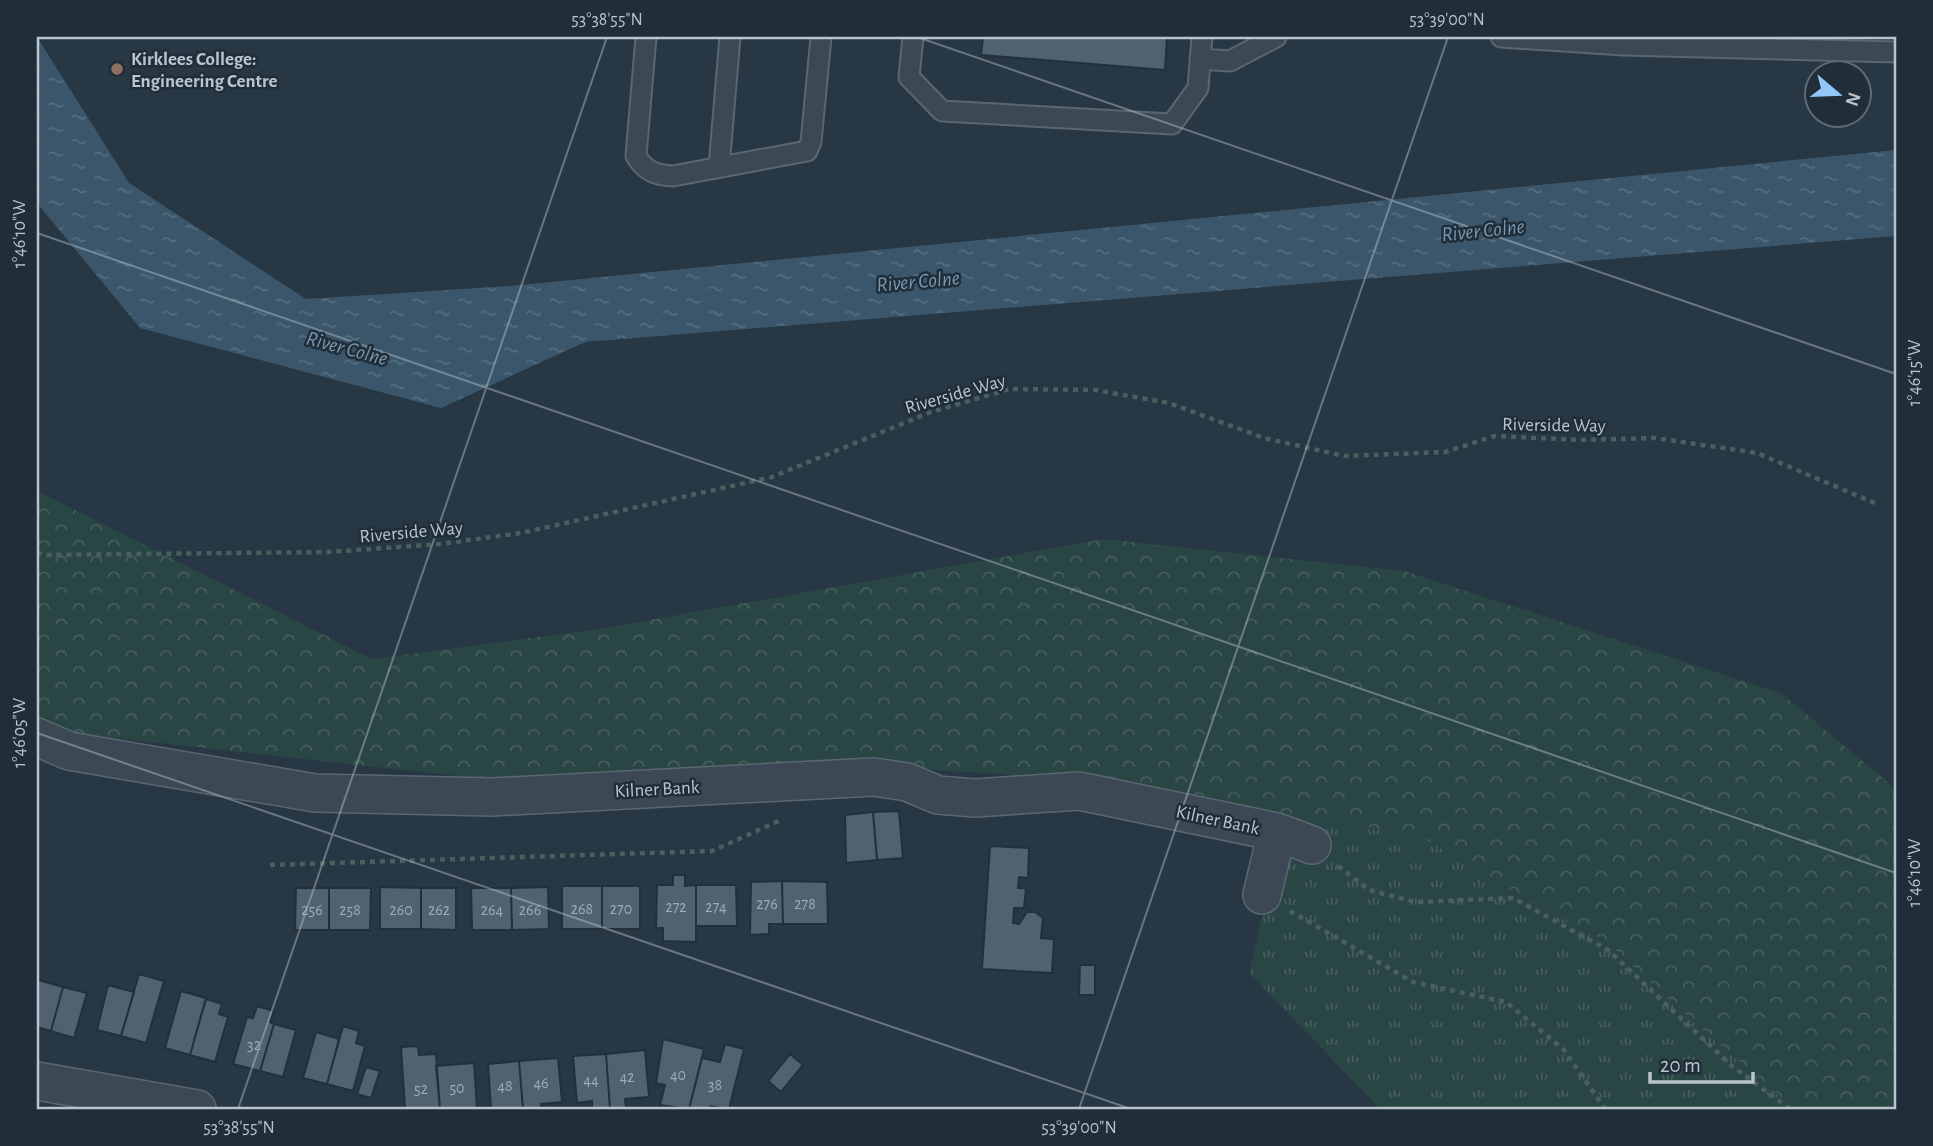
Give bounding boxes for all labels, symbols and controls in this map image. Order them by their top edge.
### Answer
text: 53°38'55"N [571,11,643,29]
text: 53°39'00"N [1409,11,1485,29]
place label: Kirklees College: Engineering Centre [131,50,278,91]
north arrow [1804,60,1874,130]
marker: Kirklees College: Engineering Centre [109,61,125,77]
text: N [1842,90,1864,108]
text: 1°46'10"W [11,200,29,268]
water label: River Colne [1440,216,1526,245]
water label: River Colne [876,267,961,296]
water label: River Colne [304,328,390,369]
text: 1°46'15"W [1906,340,1924,406]
street label: Riverside Way [903,371,1008,418]
street label: Riverside Way [1502,415,1606,436]
street label: Riverside Way [359,519,464,546]
text: 1°46'05"W [11,698,29,768]
street label: Kilner Bank [614,778,700,801]
street label: Kilner Bank [1174,802,1261,839]
text: 1°46'10"W [1906,839,1924,907]
house number: 276 [756,896,778,912]
house number: 278 [794,896,816,912]
house number: 272 [665,899,687,915]
house number: 274 [705,899,727,915]
house number: 268 [571,901,593,917]
house number: 270 [610,901,632,917]
house number: 256 [301,902,323,918]
house number: 258 [339,902,361,918]
house number: 260 [389,902,413,918]
house number: 262 [428,902,450,918]
house number: 264 [481,902,504,918]
house number: 266 [519,902,541,918]
house number: 32 [247,1037,261,1053]
scale bar [1650,1041,1753,1085]
text: 20 m [1660,1055,1701,1076]
house number: 40 [670,1067,686,1083]
house number: 42 [620,1069,634,1085]
house number: 44 [583,1072,599,1088]
house number: 46 [533,1075,549,1091]
house number: 38 [708,1077,722,1093]
house number: 48 [497,1078,513,1094]
house number: 50 [449,1080,465,1096]
house number: 52 [414,1081,428,1097]
text: 53°38'55"N [203,1119,275,1137]
text: 53°39'00"N [1041,1119,1117,1137]

